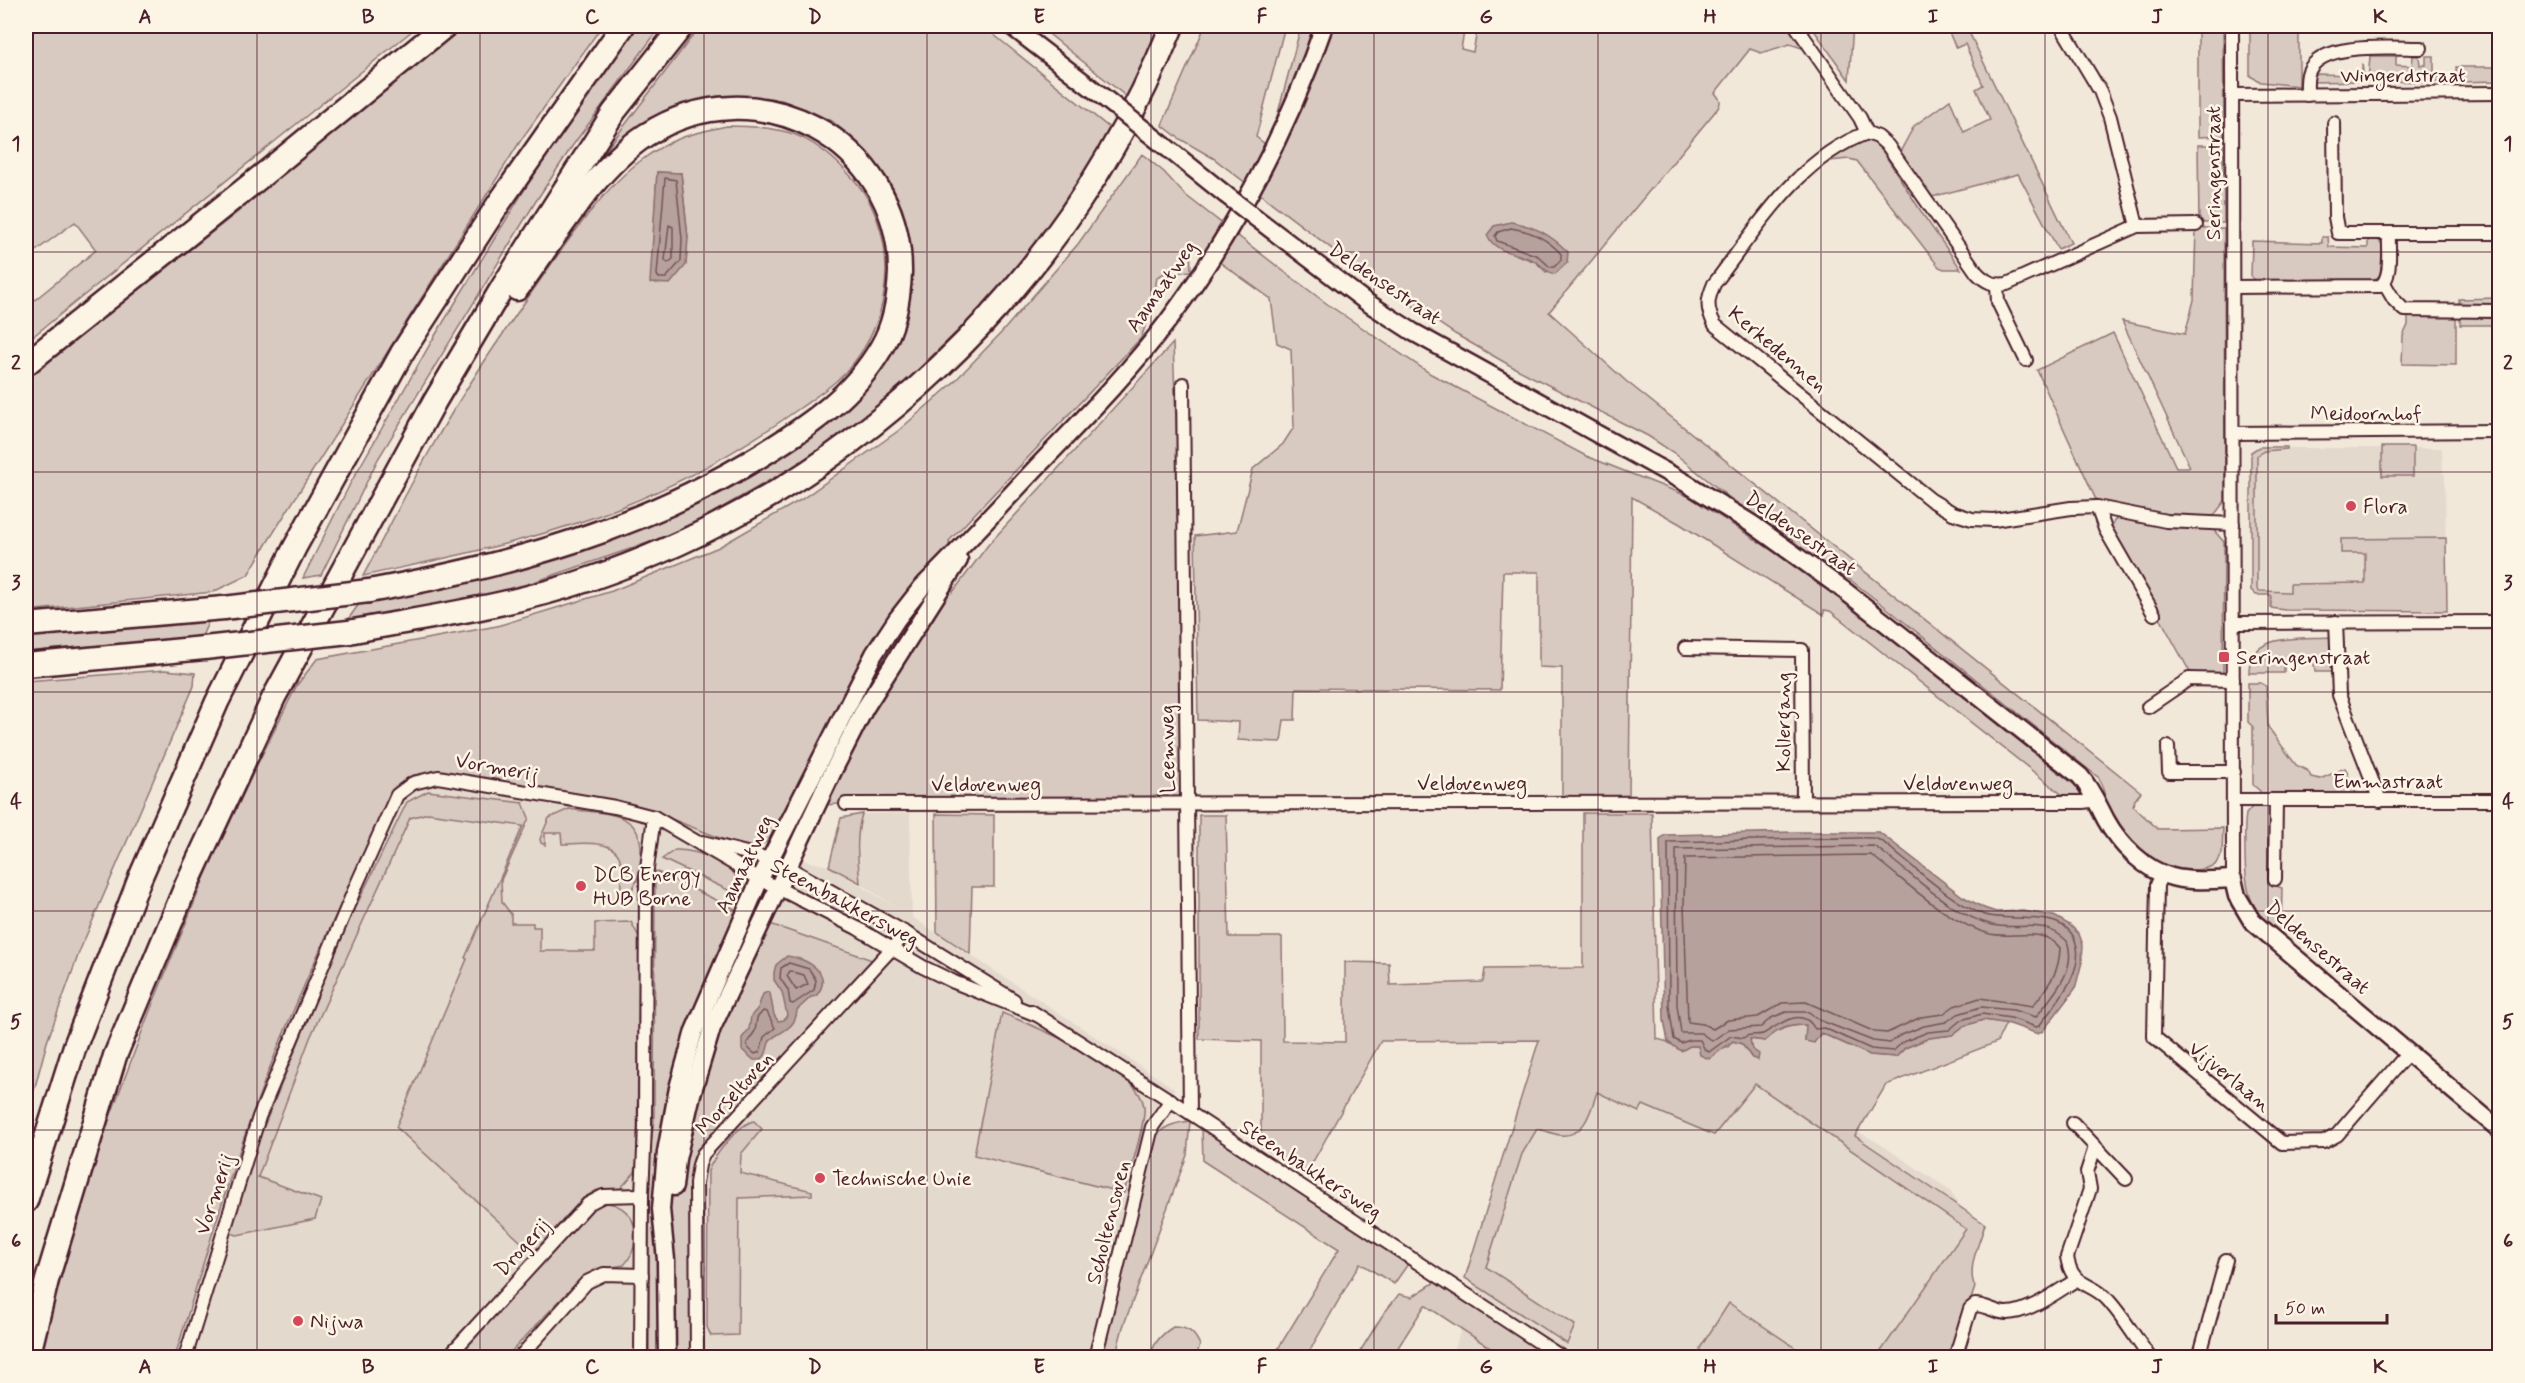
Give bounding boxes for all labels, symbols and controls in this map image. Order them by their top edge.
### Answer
text: A [138,4,152,31]
text: B [362,4,375,31]
text: C [585,4,600,31]
text: D [808,4,822,31]
text: E [1033,4,1045,31]
text: F [1257,4,1268,31]
text: G [1479,4,1493,31]
text: H [1703,4,1717,31]
text: I [1928,4,1938,31]
text: J [2151,4,2163,31]
text: K [2373,4,2388,31]
street label: Wingerdstraat [2340,62,2466,91]
street label: Seringenstraat [2200,106,2228,240]
text: 1 [12,131,20,158]
text: 1 [2504,131,2512,158]
street label: Aamaatweg [1120,235,1204,338]
street label: Deldensestraat [1322,236,1447,332]
street label: Kerkedennen [1722,300,1833,400]
text: 2 [11,350,21,377]
text: 2 [2503,350,2513,377]
street label: Meidoornhof [2310,400,2422,428]
street label: Deldensestraat [1739,485,1862,583]
place label: Flora [2363,493,2408,521]
marker: Flora [2344,499,2358,513]
text: 3 [11,570,21,597]
text: 3 [2503,570,2513,597]
place label: Seringenstraat [2236,644,2370,672]
marker: Seringenstraat [2217,650,2231,664]
street label: Kollergang [1770,672,1800,772]
street label: Leemweg [1153,705,1183,793]
street label: Vormerij [453,747,541,789]
street label: Emmastraat [2333,768,2443,796]
street label: Veldovenweg [1417,770,1527,799]
street label: Veldovenweg [1903,770,2013,799]
street label: Veldovenweg [931,771,1041,800]
text: 4 [10,789,22,816]
text: 4 [2502,789,2514,816]
street label: Aamaatweg [709,811,781,918]
street label: Steenbakkersweg [765,852,924,954]
place label: DCB Energy HUB Borne [593,861,701,913]
marker: DCB Energy HUB Borne [574,879,588,893]
street label: Deldensestraat [2259,894,2376,1001]
text: 5 [10,1009,22,1036]
text: 5 [2502,1009,2514,1036]
street label: Vijverlaan [2182,1035,2277,1119]
street label: Morseltoven [689,1046,780,1142]
street label: Steenbakkersweg [1234,1113,1387,1226]
street label: Vormerij [189,1150,241,1239]
street label: Scholtensoven [1080,1157,1138,1287]
place label: Technische Unie [832,1165,972,1193]
marker: Technische Unie [813,1171,827,1185]
street label: Drogerij [489,1212,557,1283]
text: 6 [11,1228,21,1255]
text: 6 [2503,1228,2513,1255]
scale bar [2276,1287,2387,1325]
text: 50 m [2285,1297,2325,1321]
place label: Nijwa [310,1308,364,1336]
marker: Nijwa [291,1314,305,1328]
text: A [138,1354,152,1381]
text: B [362,1354,375,1381]
text: C [585,1354,600,1381]
text: D [808,1354,822,1381]
text: E [1033,1354,1045,1381]
text: F [1257,1354,1268,1381]
text: G [1479,1354,1493,1381]
text: H [1703,1354,1717,1381]
text: I [1928,1354,1938,1381]
text: J [2151,1354,2163,1381]
text: K [2373,1354,2388,1381]

